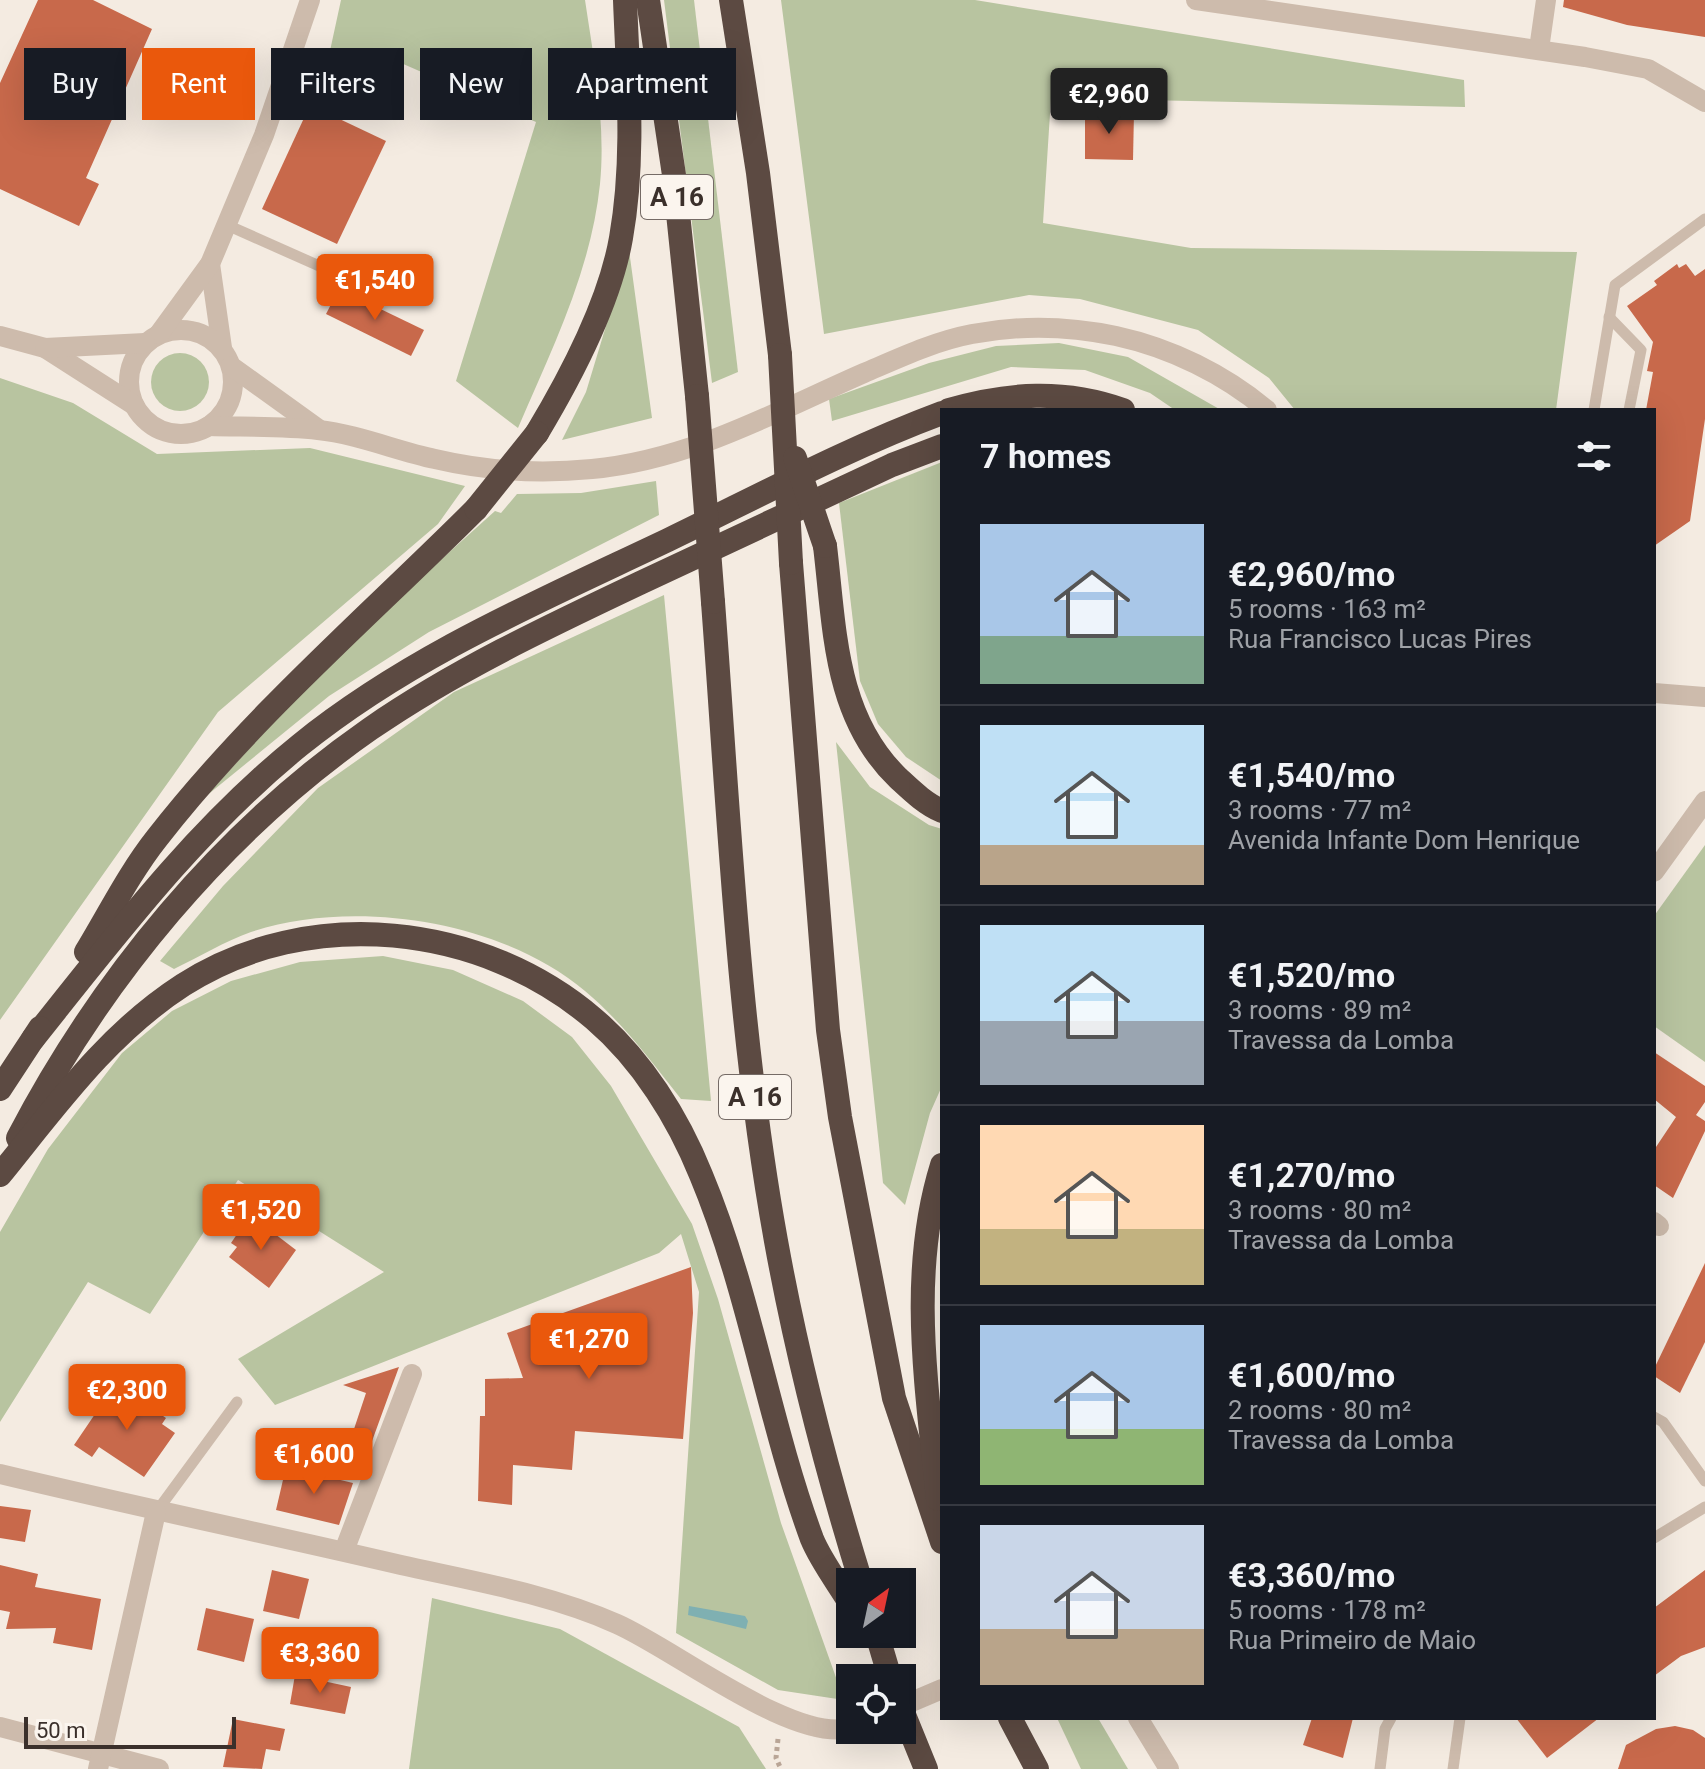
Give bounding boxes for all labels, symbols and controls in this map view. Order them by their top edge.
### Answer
chip: Buy [24,48,126,120]
chip: Rent [142,48,255,120]
chip: Filters [271,48,404,120]
chip: New [420,48,532,120]
chip: Apartment [548,48,736,120]
pin: €2,960 [1044,68,1174,136]
text: €2,960 [1069,79,1149,109]
road number: A 16 [641,175,713,219]
pin: €1,540 [310,254,440,322]
text: €1,540 [335,265,415,295]
icon: filters [1572,434,1616,478]
text: 7 homes [980,436,1111,476]
text: €2,960/mo [1228,554,1395,594]
icon: home [1044,556,1140,652]
text: 5 rooms · 163 m² [1228,594,1426,624]
text: Rua Francisco Lucas Pires [1228,624,1532,654]
text: €1,540/mo [1228,755,1395,795]
icon: home [1044,757,1140,853]
text: 3 rooms · 77 m² [1228,795,1411,825]
text: Avenida Infante Dom Henrique [1228,825,1580,855]
text: €1,520/mo [1228,955,1395,995]
icon: home [1044,957,1140,1053]
text: 3 rooms · 89 m² [1228,995,1411,1025]
text: Travessa da Lomba [1228,1025,1454,1055]
road number: A 16 [719,1075,791,1119]
text: €1,270/mo [1228,1155,1395,1195]
icon: home [1044,1157,1140,1253]
pin: €1,520 [196,1184,326,1252]
text: €1,520 [221,1195,301,1225]
text: 3 rooms · 80 m² [1228,1195,1411,1225]
text: Travessa da Lomba [1228,1225,1454,1255]
pin: €1,270 [524,1313,654,1381]
text: €1,270 [549,1324,629,1354]
text: €1,600/mo [1228,1355,1395,1395]
icon: home [1044,1357,1140,1453]
pin: €2,300 [62,1364,192,1432]
text: €2,300 [87,1375,167,1405]
text: 2 rooms · 80 m² [1228,1395,1411,1425]
text: Travessa da Lomba [1228,1425,1454,1455]
pin: €1,600 [249,1428,379,1496]
text: €1,600 [274,1439,354,1469]
text: €3,360/mo [1228,1555,1395,1595]
icon: home [1044,1557,1140,1653]
north arrow [836,1568,916,1648]
map controls [836,1568,916,1744]
text: 5 rooms · 178 m² [1228,1595,1426,1625]
text: Rua Primeiro de Maio [1228,1625,1476,1655]
pin: €3,360 [255,1627,385,1695]
text: €3,360 [280,1638,360,1668]
button: locate [836,1664,916,1744]
scale bar [24,1713,236,1749]
text: 50 m [36,1718,85,1743]

